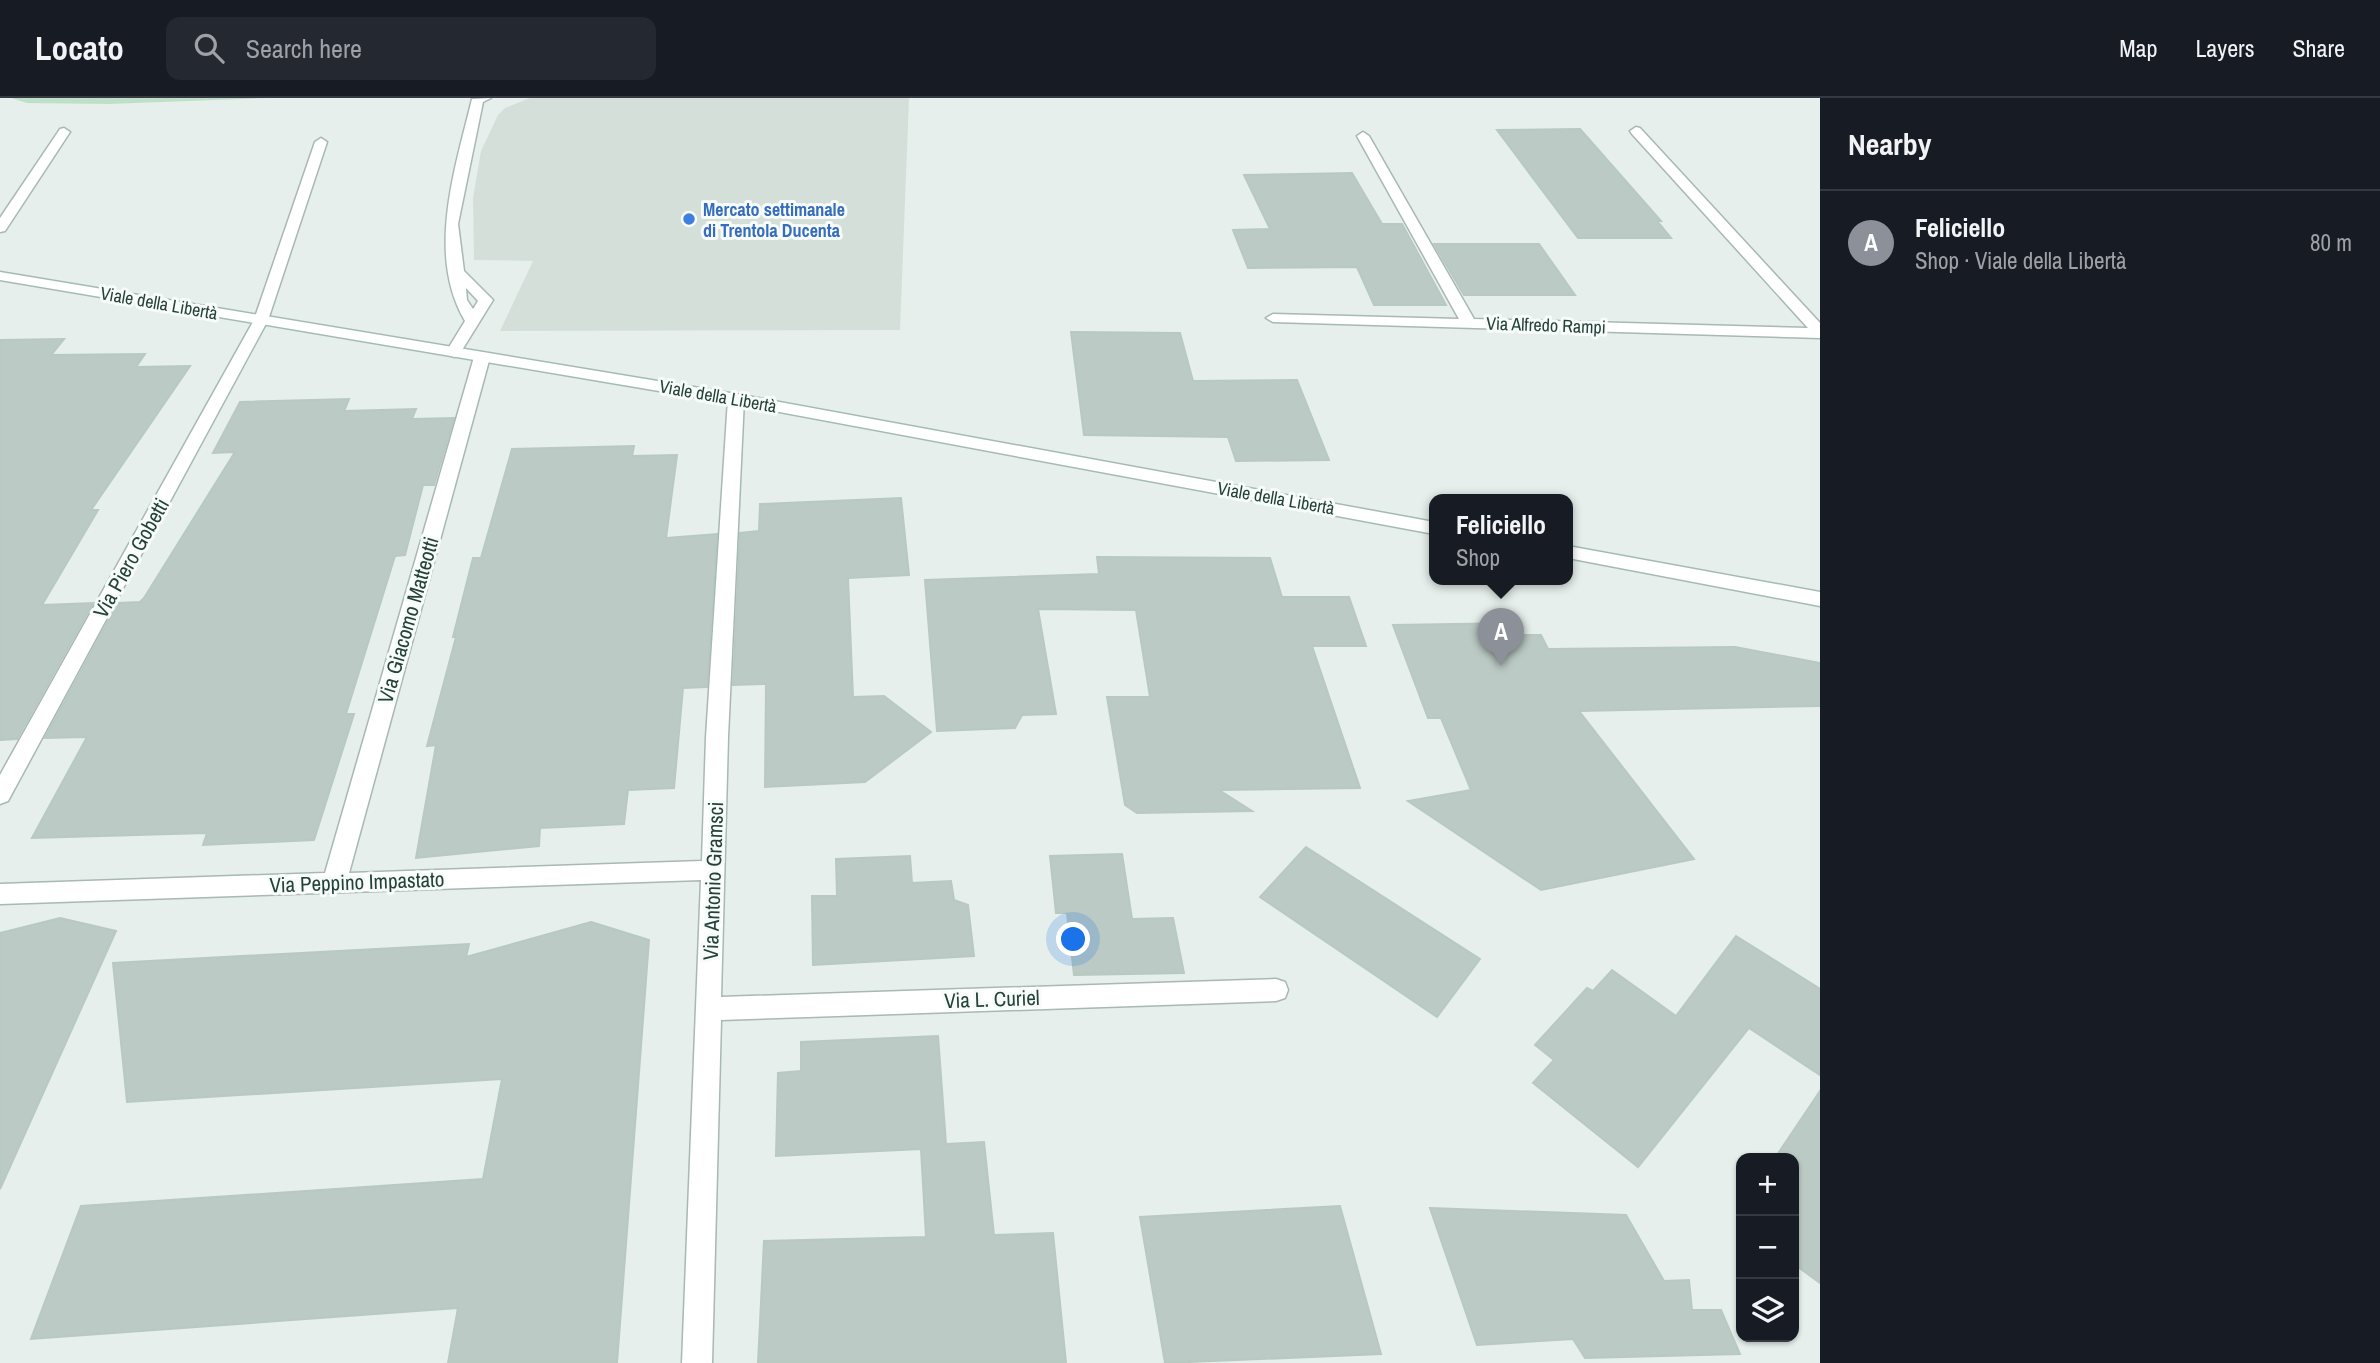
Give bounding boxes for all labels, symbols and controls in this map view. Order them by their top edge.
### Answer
search box [166,17,656,80]
text: Locato [35,26,124,70]
icon: search [190,29,228,67]
text: Search here [246,31,362,66]
text: Map [2119,32,2157,64]
text: Layers [2195,32,2254,64]
text: Share [2292,32,2345,64]
text: Nearby [1848,124,1931,164]
place label: Mercato settimanale di Trentola Ducenta [703,197,845,243]
text: Feliciello [1915,210,2005,245]
marker: Mercato settimanale di Trentola Ducenta [681,211,697,227]
text: A [1864,227,1878,258]
text: 80 m [2310,227,2352,258]
text: Shop · Viale della Libertà [1915,245,2127,276]
street label: Viale della Libertà [98,280,220,326]
street label: Via Alfredo Rampi [1486,310,1606,340]
street label: Viale della Libertà [657,373,779,419]
street label: Viale della Libertà [1215,475,1337,521]
street label: Via Piero Gobetti [86,493,176,623]
popup [1429,494,1573,585]
text: Feliciello [1456,507,1546,542]
street label: Via Giacomo Matteotti [370,533,446,707]
text: Shop [1456,542,1500,573]
pin: A [1478,608,1524,666]
street label: Via Antonio Gramsci [696,801,730,961]
street label: Via Peppino Impastato [269,864,445,900]
your location [1056,922,1090,956]
street label: Via L. Curiel [944,983,1040,1015]
map controls [1736,1153,1799,1342]
button: + [1736,1153,1799,1216]
button: − [1736,1216,1799,1279]
button: layers [1736,1279,1799,1342]

